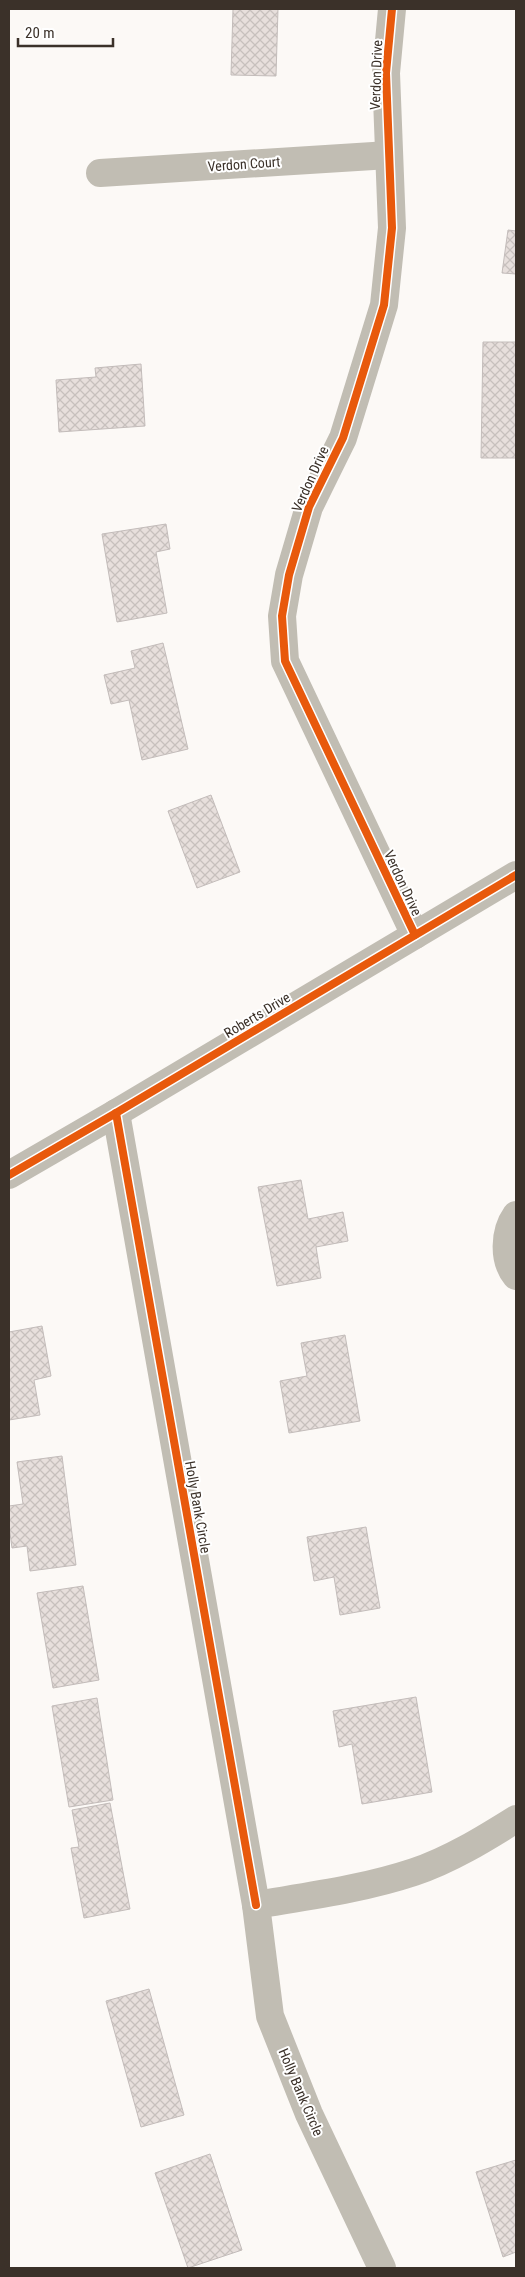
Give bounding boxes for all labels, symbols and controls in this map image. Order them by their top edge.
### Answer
scale bar [18,15,112,47]
text: 20 m [25,24,55,42]
street label: Verdon Drive [367,39,385,110]
street label: Verdon Court [207,153,281,175]
street label: Verdon Drive [288,443,332,514]
street label: Verdon Drive [381,848,425,919]
street label: Roberts Drive [221,989,293,1041]
street label: Holly Bank Circle [182,1460,214,1555]
street label: Holly Bank Circle [275,2046,327,2138]

